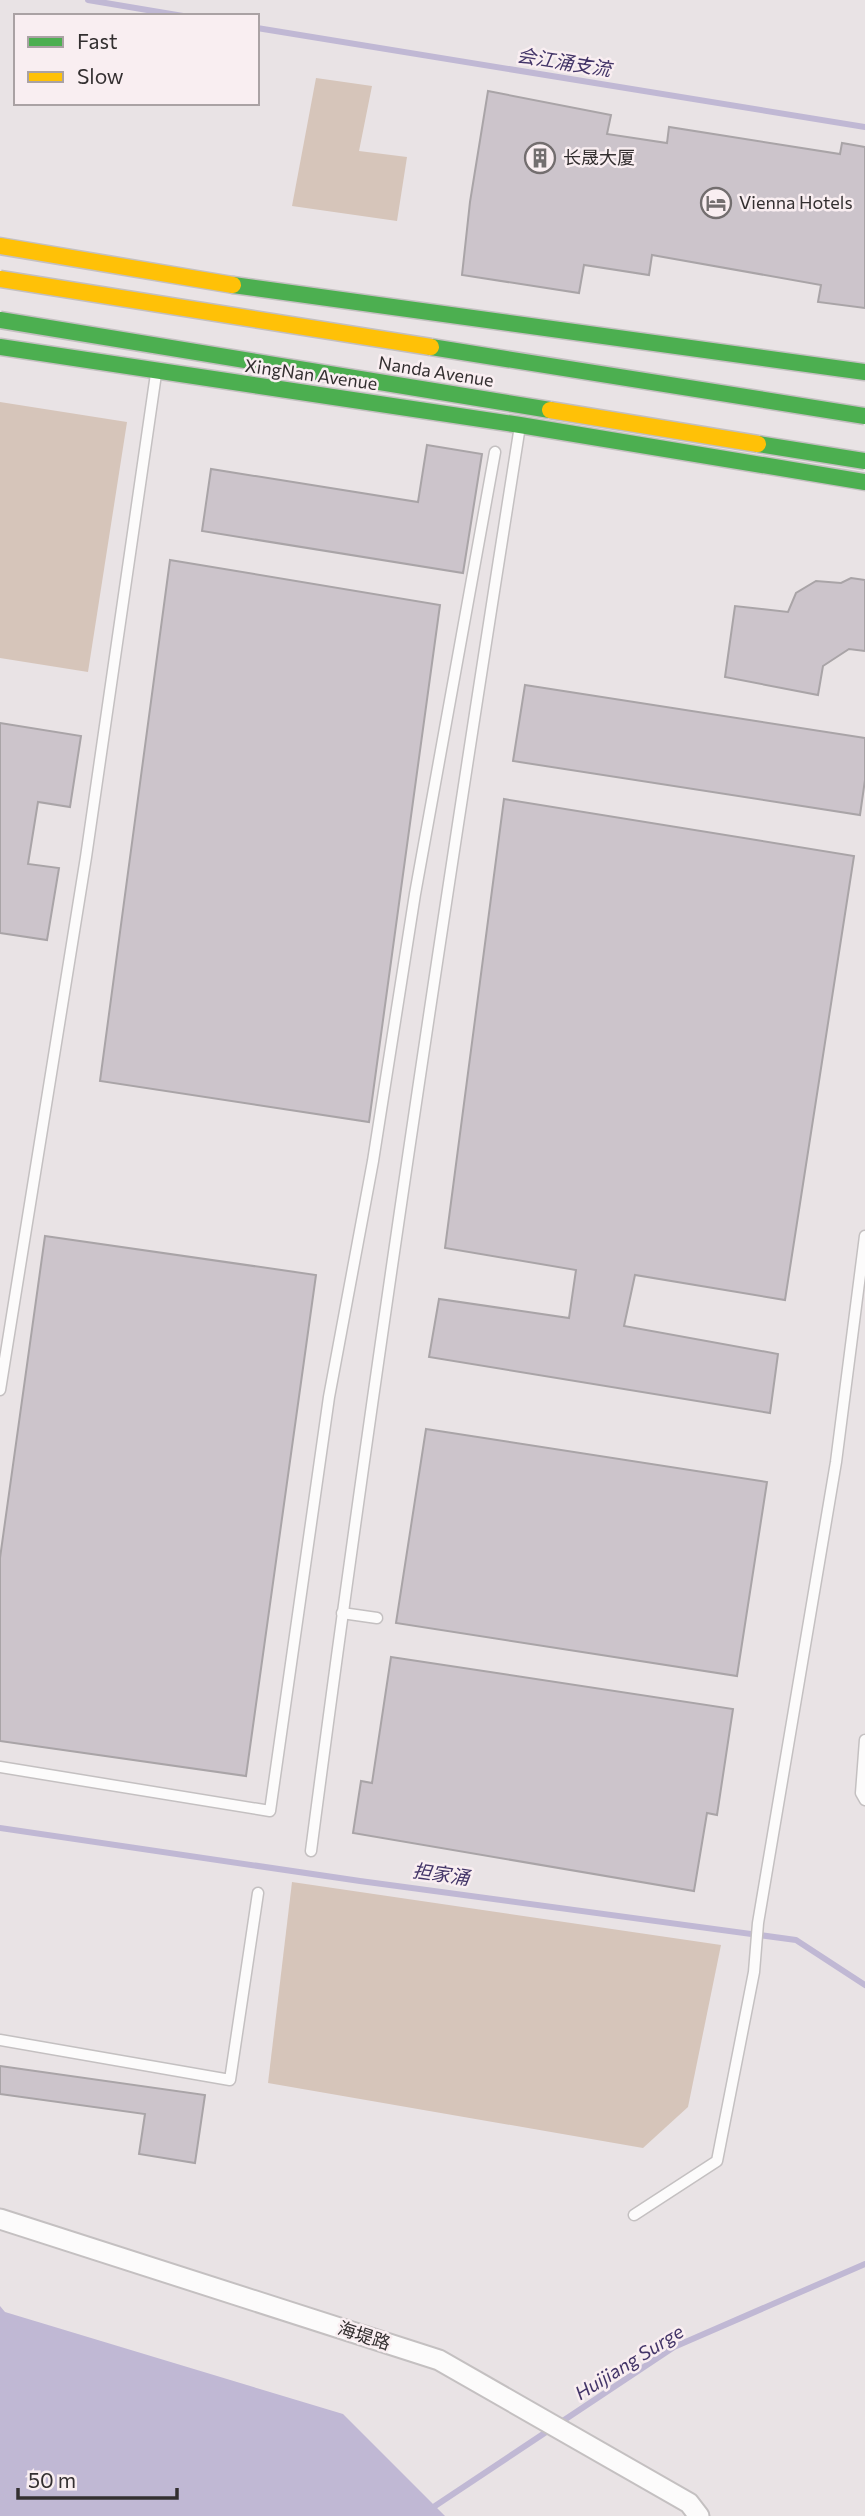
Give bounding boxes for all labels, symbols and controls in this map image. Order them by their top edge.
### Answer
legend [14,14,259,105]
text: Fast [77,28,118,53]
water label: 会江涌支流 [515,43,616,81]
text: Slow [77,63,124,88]
building icon: 长晟大厦 [523,141,557,175]
place label: 长晟大厦 [563,146,635,168]
hotel icon: Vienna Hotels [699,186,733,220]
place label: Vienna Hotels [739,191,853,213]
street label: Nanda Avenue [377,351,495,391]
street label: XingNan Avenue [243,354,379,394]
water label: 担家涌 [411,1858,473,1889]
street label: 海堤路 [335,2316,393,2354]
water label: Huijiang Surge [570,2319,687,2404]
scale bar [18,2456,177,2500]
text: 50 m [28,2467,76,2492]

